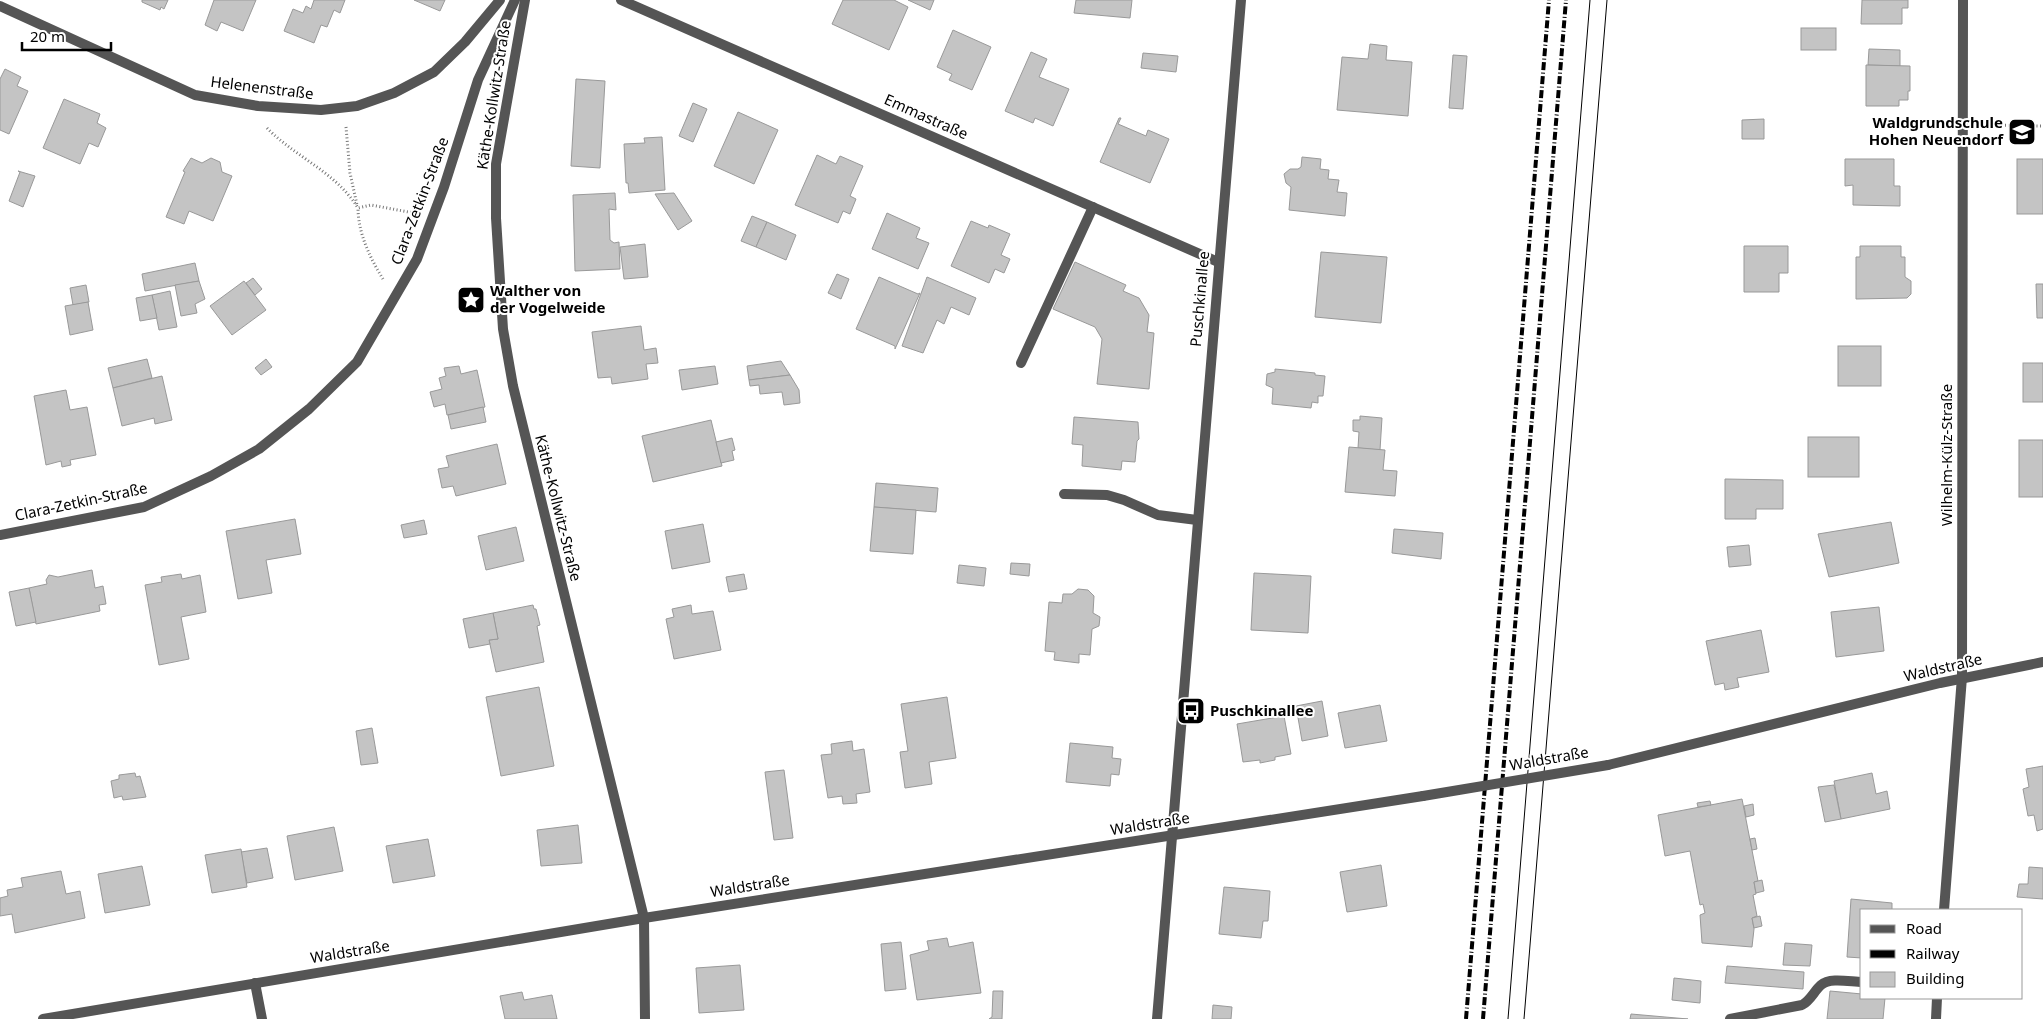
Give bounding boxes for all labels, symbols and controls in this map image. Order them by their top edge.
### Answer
street label: Käthe-Kollwitz-Straße [471,19,515,171]
scale bar [22,20,111,52]
text: 20 m [30,26,65,46]
street label: Helenenstraße [209,71,315,103]
street label: Emmastraße [881,89,971,143]
place label: Waldgrundschule Hohen Neuendorf [1869,112,2004,149]
school or university icon: Waldgrundschule Hohen Neuendorf [2007,117,2037,147]
street label: Clara-Zetkin-Straße [385,134,453,267]
street label: Puschkinallee [1185,250,1213,348]
place label: Walther von der Vogelweide [490,280,606,317]
place icon: Walther von der Vogelweide [456,285,486,315]
street label: Wilhelm-Külz-Straße [1936,384,1956,526]
street label: Käthe-Kollwitz-Straße [531,432,587,583]
street label: Clara-Zetkin-Straße [13,477,149,525]
street label: Waldstraße [1902,648,1984,686]
bus stop icon: Puschkinallee [1176,696,1206,726]
place label: Puschkinallee [1210,700,1314,720]
street label: Waldstraße [1508,741,1590,775]
street label: Waldstraße [1109,807,1191,839]
street label: Waldstraße [709,869,791,901]
legend [1860,909,2023,999]
text: Road [1906,918,1942,938]
street label: Waldstraße [309,935,391,967]
text: Railway [1906,943,1960,963]
text: Building [1906,968,1964,988]

